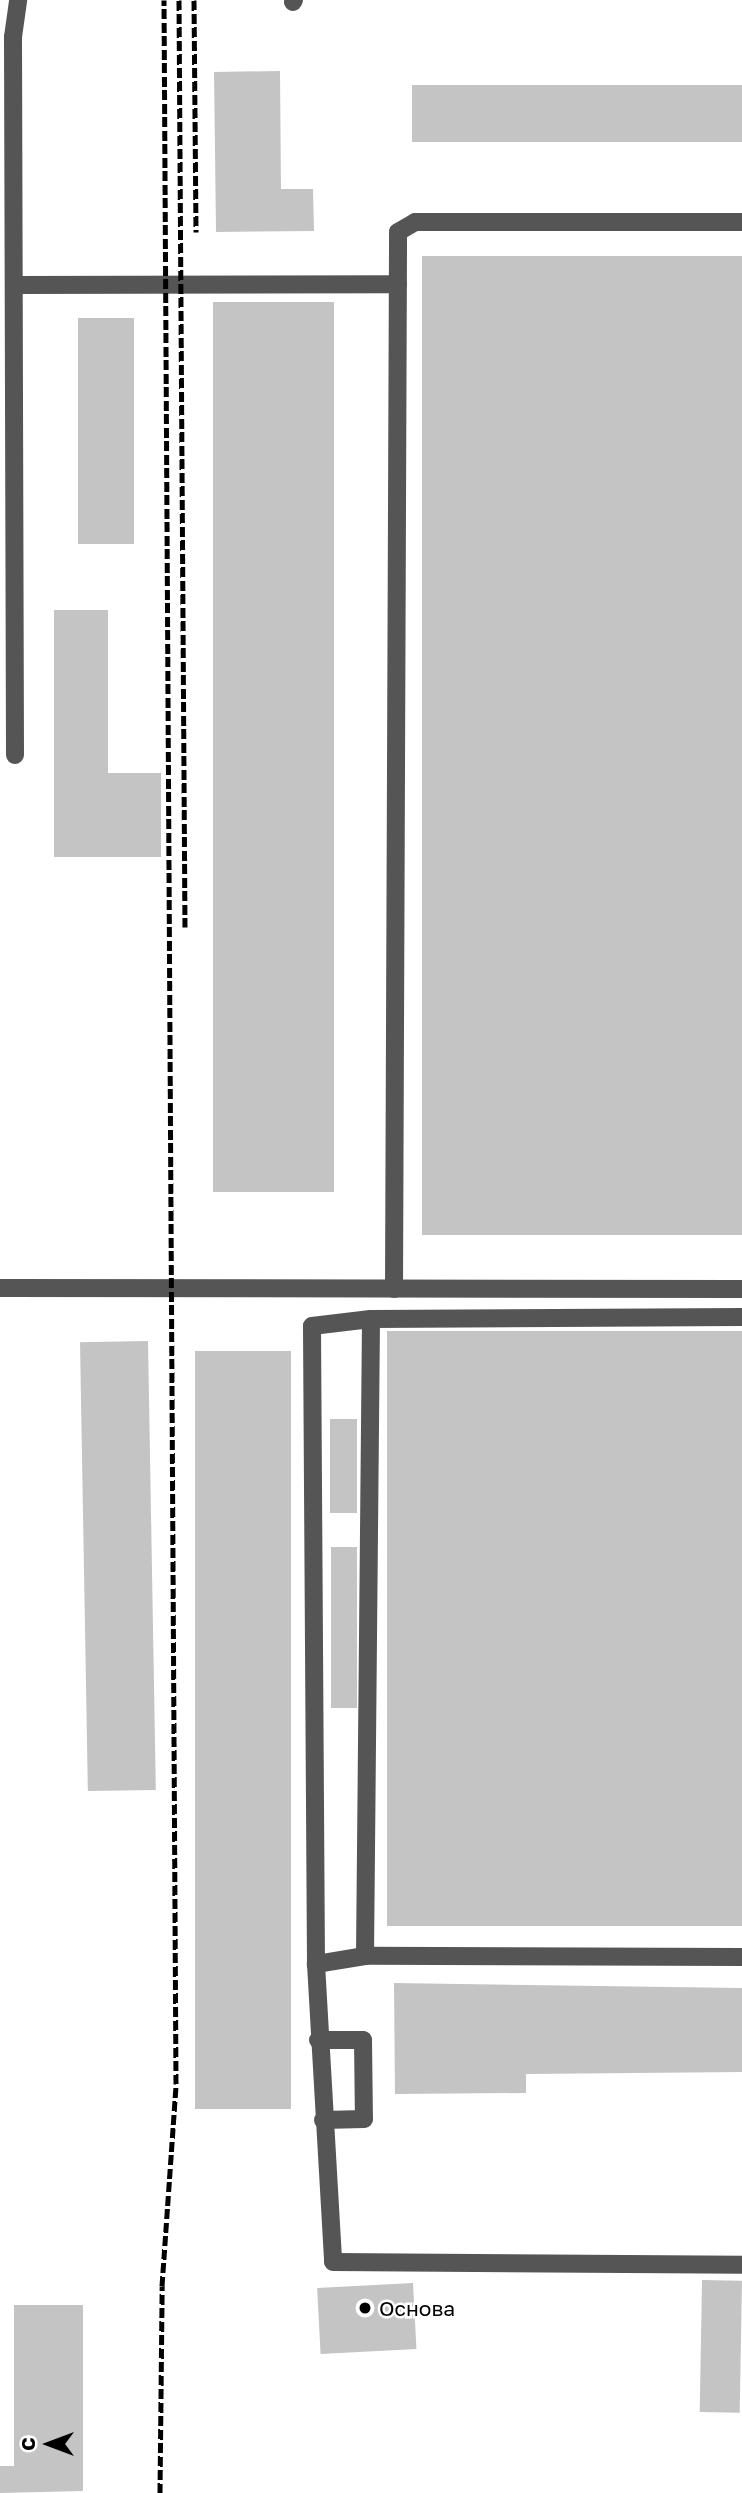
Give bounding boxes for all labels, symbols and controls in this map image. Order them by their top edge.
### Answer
place label: Основа [379,2295,455,2321]
marker: Основа [357,2300,373,2316]
north arrow [14,2409,84,2479]
text: С [16,2437,39,2451]

